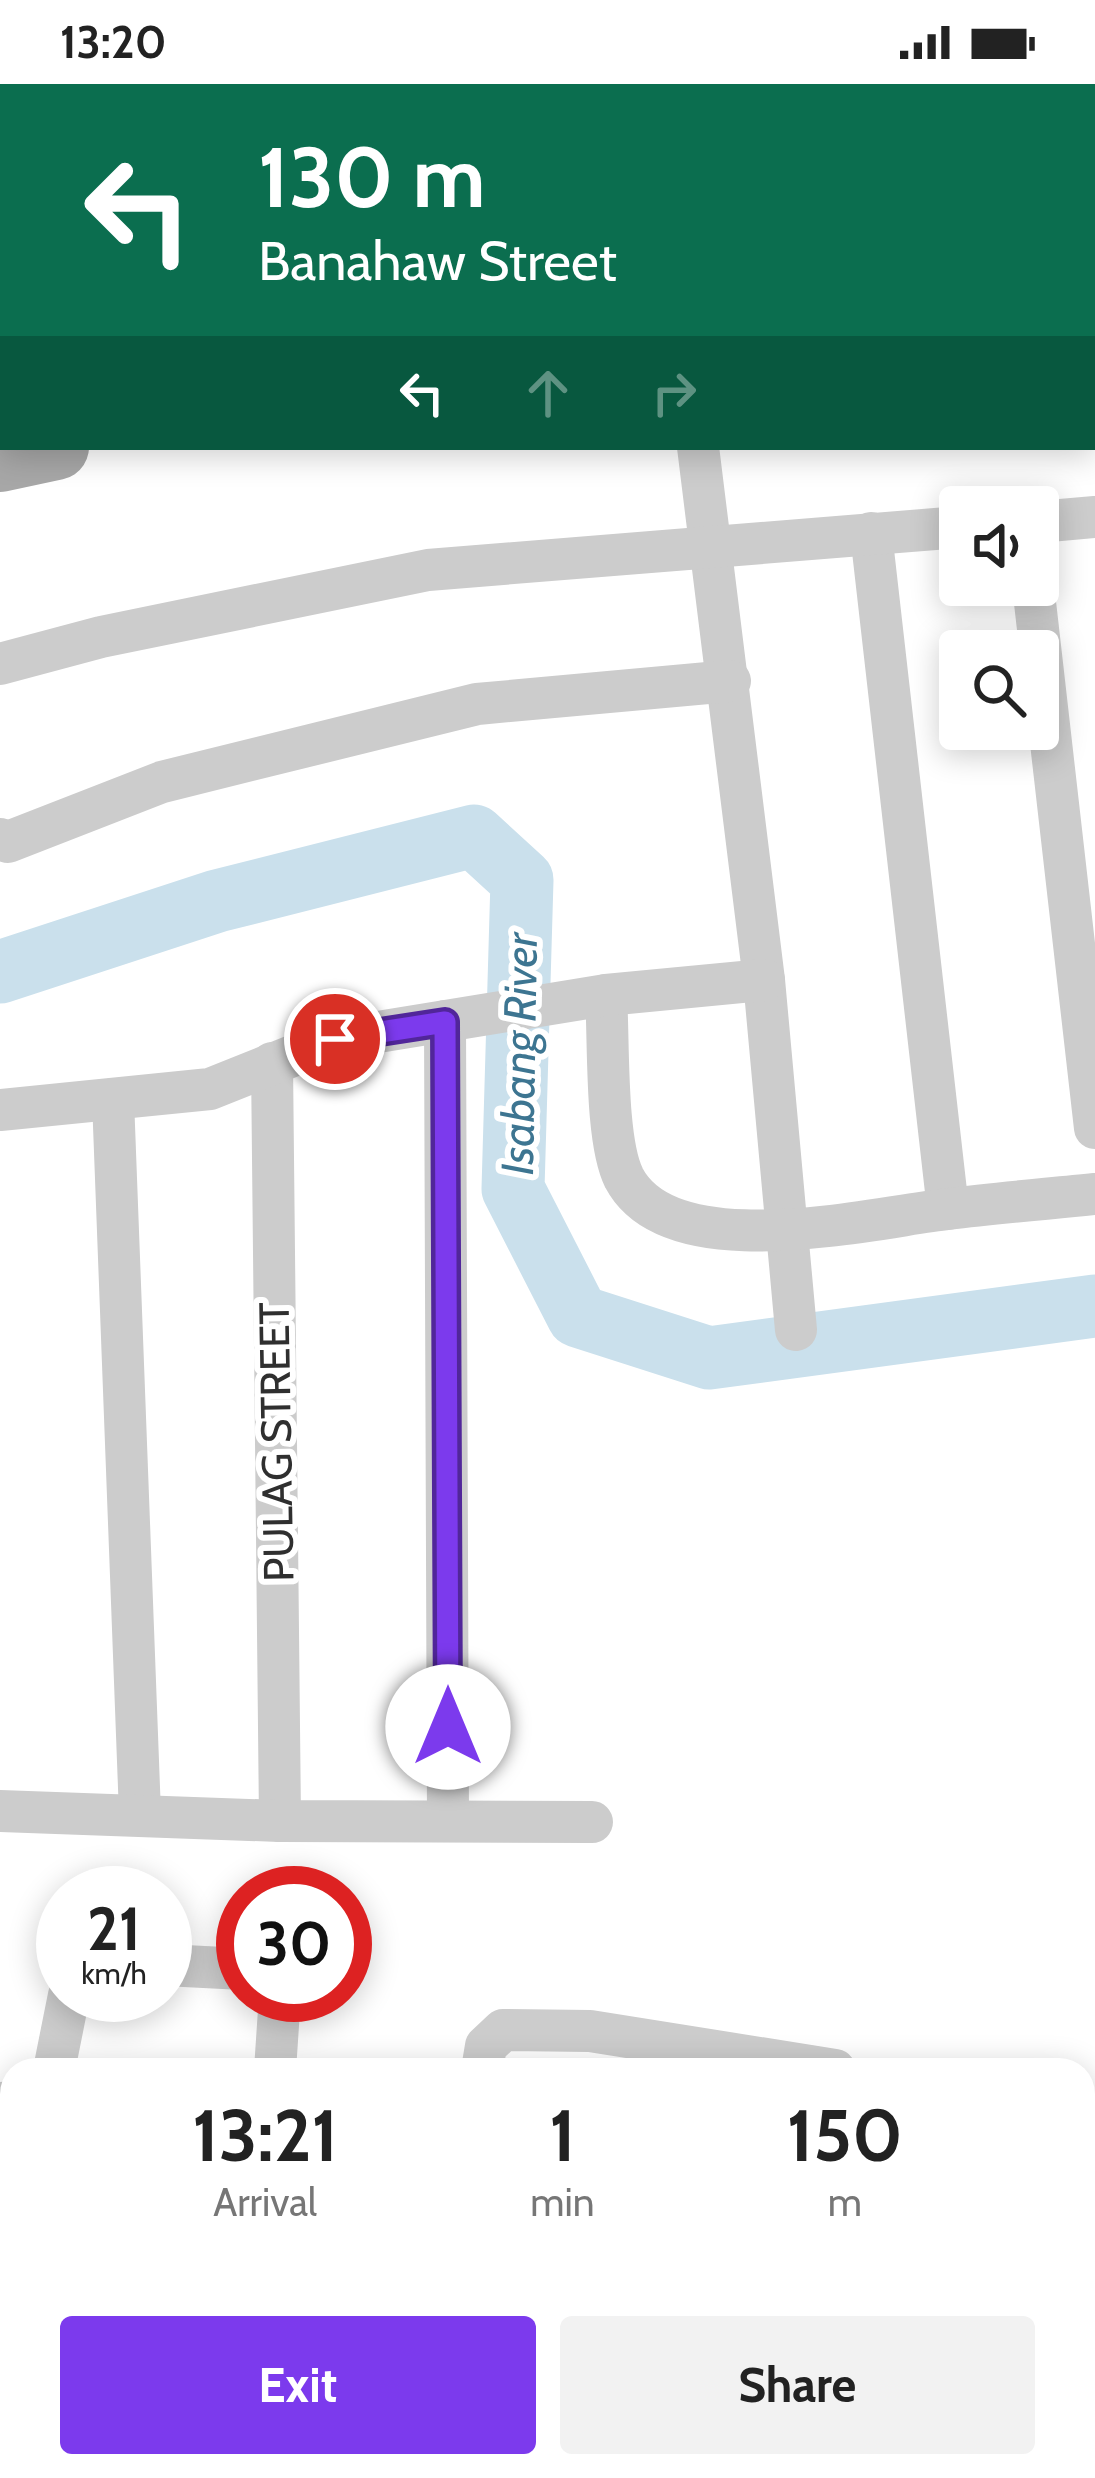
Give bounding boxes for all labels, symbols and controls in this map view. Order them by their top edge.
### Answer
text: 13:20 [60,15,166,69]
text: 130 m [258,126,485,228]
icon: left [60,132,216,288]
text: Banahaw Street [258,228,617,294]
icon: left [389,360,455,426]
icon: ahead [515,360,581,426]
icon: right [641,360,707,426]
map controls [939,486,1059,750]
button: sound [939,486,1059,606]
button: search [939,630,1059,750]
water label: Isabang River [490,930,548,1176]
pin [284,988,386,1090]
icon: arrive [302,1006,368,1072]
street label: PULAG STREET [248,1302,304,1582]
position arrow [385,1664,511,1790]
speed limit sign: 30 [216,1866,372,2022]
text: 21 [87,1892,141,1965]
text: km/h [81,1955,147,1992]
text: 13:21 [192,2092,338,2179]
text: 1 [549,2092,576,2179]
text: 150 [787,2092,903,2179]
text: Arrival [213,2178,317,2226]
text: min [530,2178,595,2226]
text: m [828,2178,862,2226]
button: Exit [60,2316,536,2454]
button: Share [560,2316,1035,2454]

